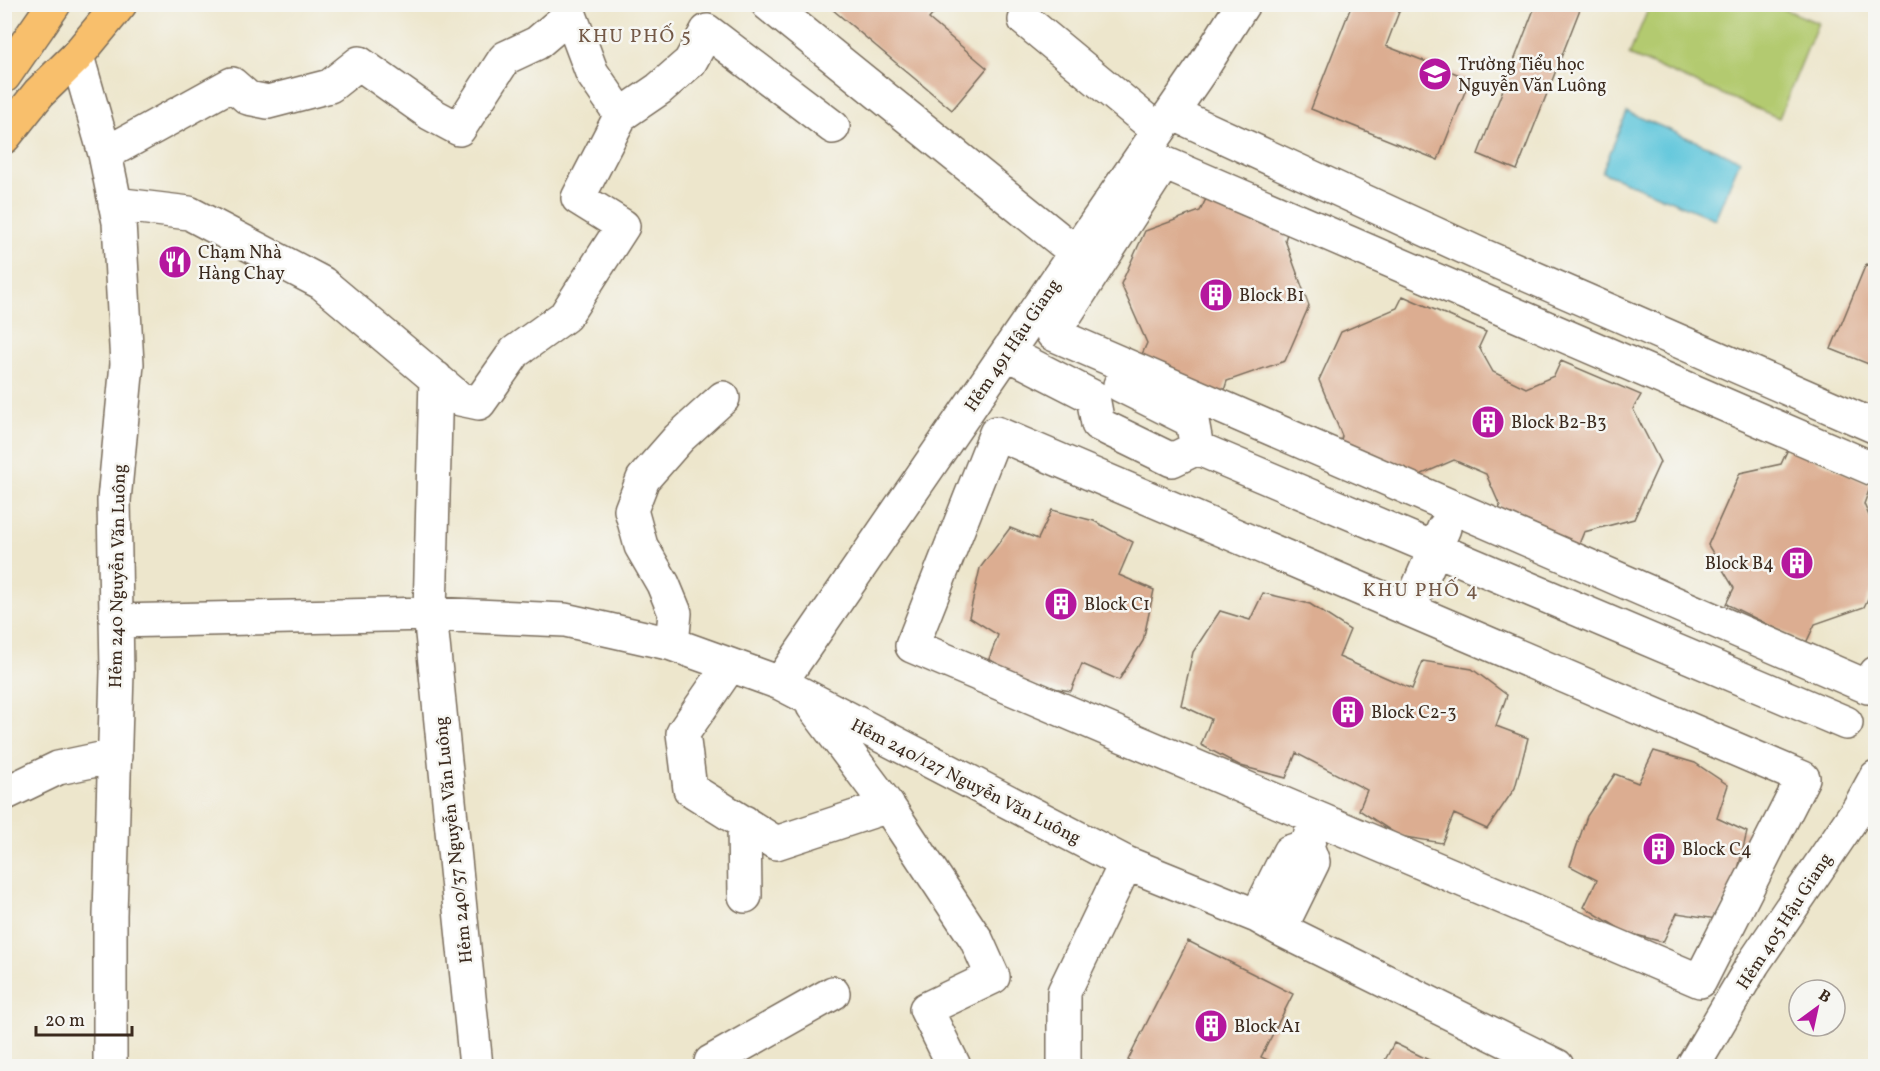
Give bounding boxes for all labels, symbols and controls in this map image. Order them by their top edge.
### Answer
district label: KHU PHỐ 5 [578,23,692,51]
place label: Trường Tiểu học Nguyễn Văn Luông [1458,53,1607,99]
school or university icon: Trường Tiểu học Nguyễn Văn Luông [1417,56,1453,92]
place label: Chạm Nhà Hàng Chay [198,241,285,287]
restaurant icon: Chạm Nhà Hàng Chay [157,244,193,280]
street label: Hẻm 491 Hậu Giang [959,274,1067,417]
building icon: Block B1 [1198,277,1234,313]
place label: Block B1 [1239,284,1304,309]
building icon: Block B2-B3 [1470,404,1506,440]
place label: Block B2-B3 [1511,411,1607,436]
street label: Hẻm 240 Nguyễn Văn Luông [104,464,133,688]
building icon: Block B4 [1779,545,1815,581]
place label: Block B4 [1705,552,1774,577]
district label: KHU PHỐ 4 [1363,577,1479,605]
building icon: Block C1 [1043,586,1079,622]
place label: Block C1 [1084,593,1150,618]
building icon: Block C2-3 [1330,694,1366,730]
place label: Block C2-3 [1371,701,1456,726]
street label: Hẻm 240/127 Nguyễn Văn Luông [846,713,1085,851]
street label: Hẻm 240/37 Nguyễn Văn Luông [429,715,480,965]
building icon: Block C4 [1641,831,1677,867]
place label: Block C4 [1682,838,1752,863]
street label: Hẻm 405 Hậu Giang [1732,848,1839,995]
north arrow [1787,978,1847,1038]
text: B [1814,985,1835,1009]
scale bar [36,999,132,1037]
building icon: Block A1 [1193,1008,1229,1044]
text: 20 m [45,1009,85,1034]
place label: Block A1 [1234,1015,1301,1040]

